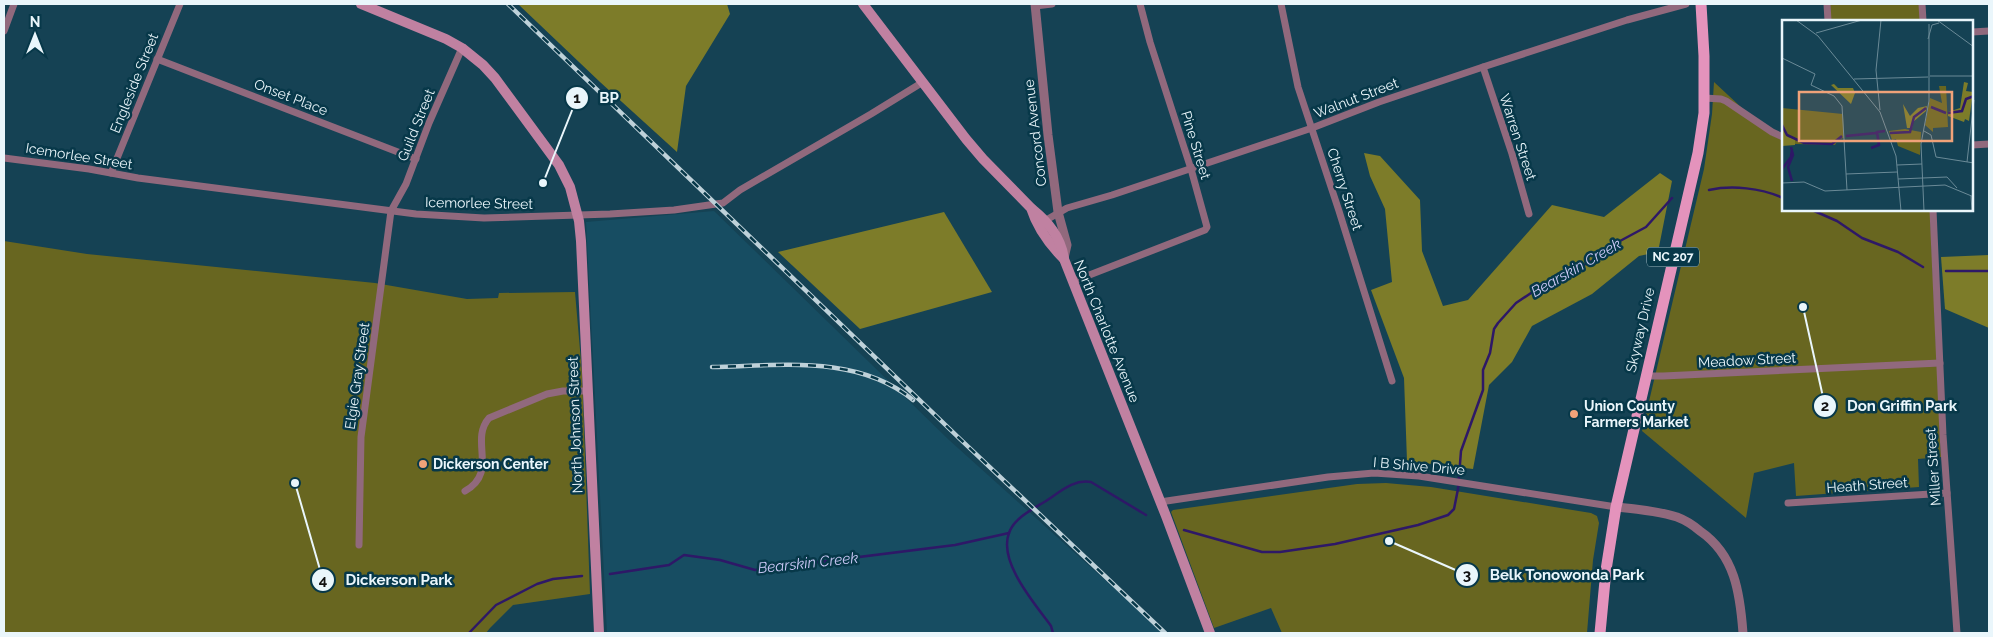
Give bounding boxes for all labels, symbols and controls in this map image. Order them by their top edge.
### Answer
north arrow [10,10,60,60]
text: N [30,14,40,30]
inset map [1782,20,1973,211]
street label: Engleside Street [107,30,161,135]
street label: Walnut Street [1312,74,1401,121]
street label: Onset Place [252,76,330,118]
street label: Concord Avenue [1020,79,1050,187]
callout: BP [565,83,629,113]
street label: Guild Street [394,86,438,163]
text: 1 [573,89,581,107]
text: BP [599,89,619,107]
street label: Warren Street [1497,92,1540,183]
street label: Pine Street [1178,109,1214,181]
street label: Icemorlee Street [24,140,134,172]
street label: Cherry Street [1324,146,1366,232]
street label: Icemorlee Street [425,194,533,212]
water label: Bearskin Creek [1528,235,1624,301]
road number: NC 207 [1647,248,1699,266]
street label: North Charlotte Avenue [1071,257,1143,405]
street label: Skyway Drive [1622,286,1658,374]
street label: Elgie Gray Street [342,321,372,430]
street label: Meadow Street [1698,349,1797,371]
street label: North Johnson Street [565,356,585,494]
callout: Don Griffin Park [1812,391,1967,421]
text: 2 [1821,397,1829,415]
text: Don Griffin Park [1847,397,1958,415]
place label: Union County Farmers Market [1584,398,1689,430]
marker: Union County Farmers Market [1568,408,1580,420]
street label: Miller Street [1922,427,1944,507]
street label: I B Shive Drive [1372,454,1466,478]
place label: Dickerson Center [433,456,549,472]
marker: Dickerson Center [417,458,429,470]
street label: Heath Street [1826,474,1908,496]
water label: Bearskin Creek [757,549,859,577]
callout: Belk Tonowonda Park [1454,560,1654,590]
callout: Dickerson Park [311,565,463,595]
text: 3 [1463,566,1471,584]
text: Belk Tonowonda Park [1490,566,1645,584]
text: 4 [319,571,328,589]
text: Dickerson Park [346,571,453,589]

